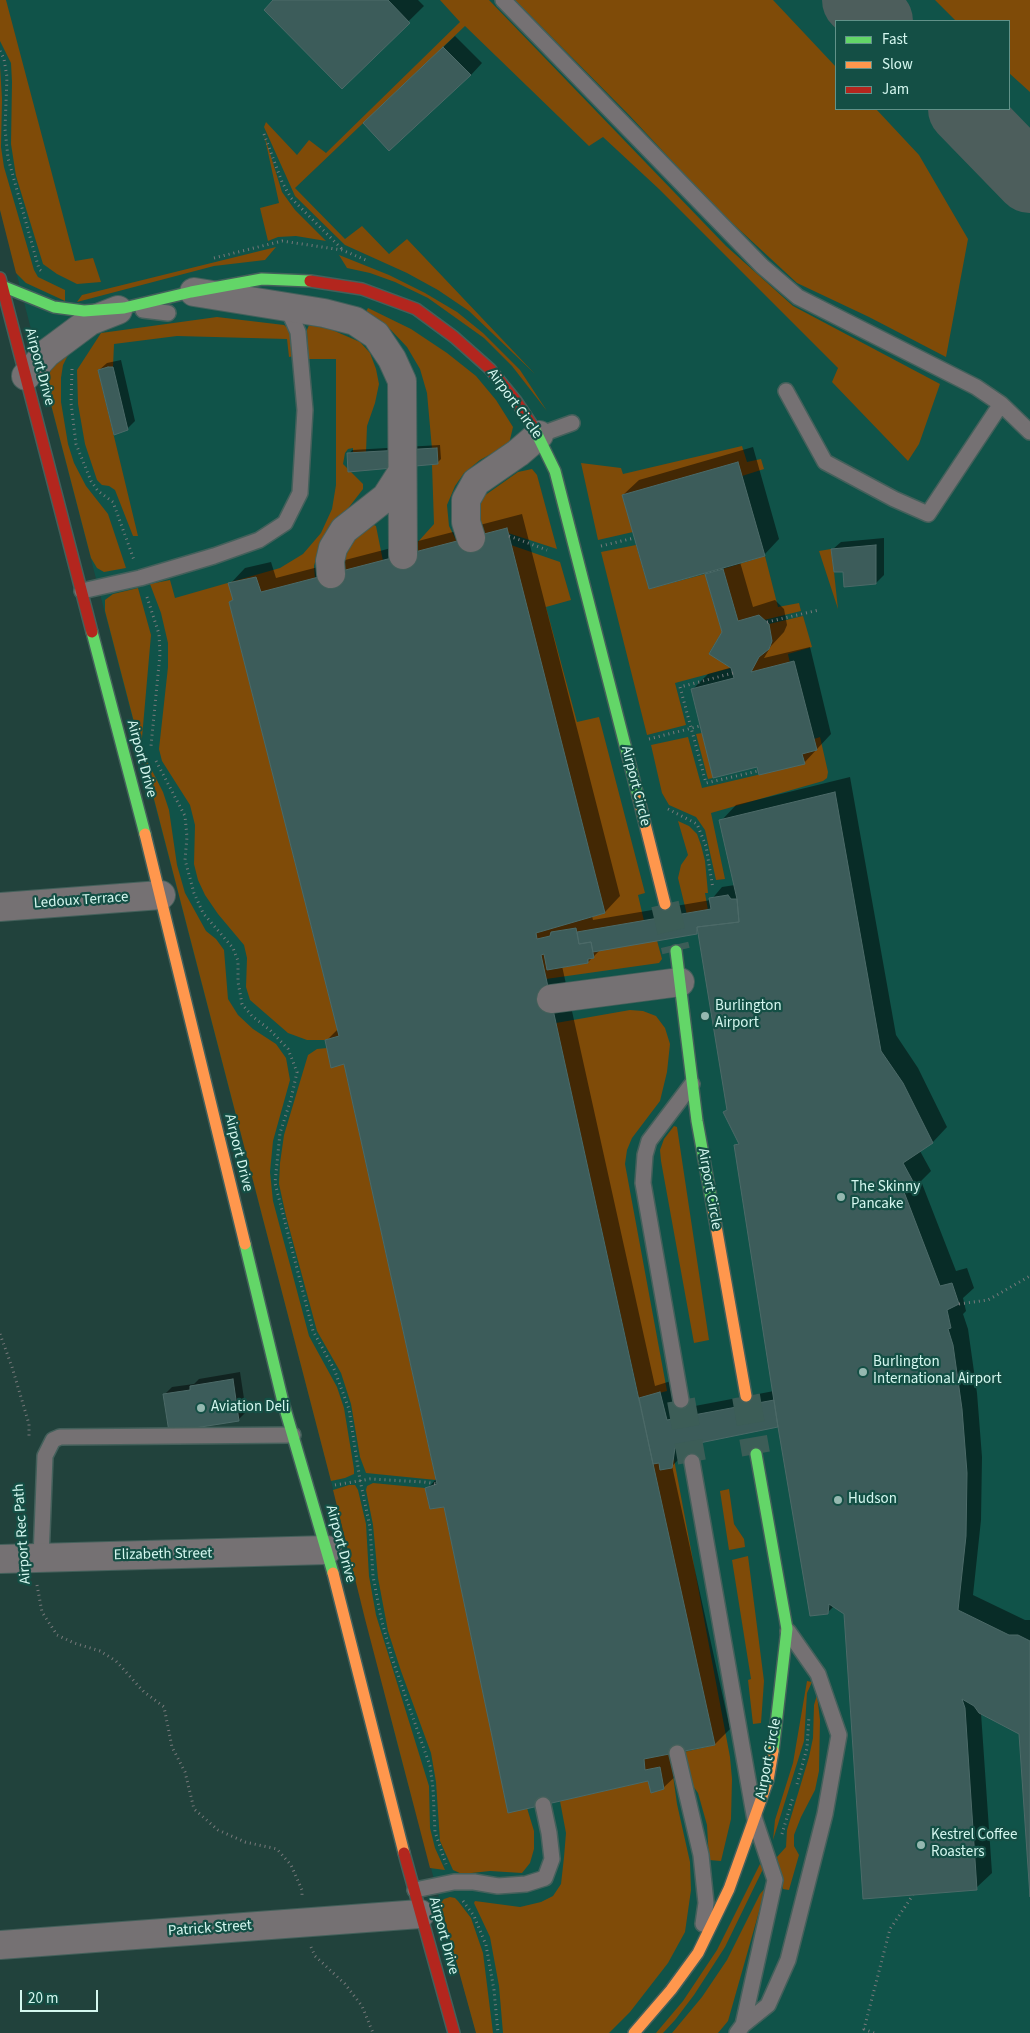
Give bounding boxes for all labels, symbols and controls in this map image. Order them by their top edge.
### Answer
legend [835,20,1010,110]
text: Fast [882,29,908,50]
text: Slow [882,54,913,75]
text: Jam [882,79,909,100]
street label: Airport Drive [20,326,58,408]
street label: Airport Circle [483,365,545,443]
street label: Airport Drive [122,718,160,800]
street label: Airport Circle [616,744,654,828]
street label: Ledoux Terrace [33,889,129,913]
place label: Burlington Airport [715,998,782,1033]
marker: Burlington Airport [699,1010,711,1022]
street label: Airport Drive [220,1112,256,1194]
street label: Airport Circle [693,1147,725,1231]
place label: The Skinny Pancake [851,1179,920,1214]
marker: The Skinny Pancake [835,1191,847,1203]
place label: Burlington International Airport [873,1354,1001,1389]
marker: Burlington International Airport [857,1366,869,1378]
place label: Aviation Deli [211,1399,289,1417]
marker: Aviation Deli [195,1402,207,1414]
street label: Airport Rec Path [11,1483,35,1585]
place label: Hudson [848,1491,897,1509]
marker: Hudson [832,1494,844,1506]
street label: Airport Drive [321,1503,359,1585]
street label: Elizabeth Street [114,1545,212,1565]
street label: Airport Circle [752,1717,786,1801]
place label: Kestrel Coffee Roasters [931,1827,1017,1862]
marker: Kestrel Coffee Roasters [915,1839,927,1851]
street label: Airport Drive [424,1895,462,1977]
street label: Patrick Street [167,1917,253,1941]
scale bar [22,1980,100,2012]
text: 20 m [28,1988,58,2009]

